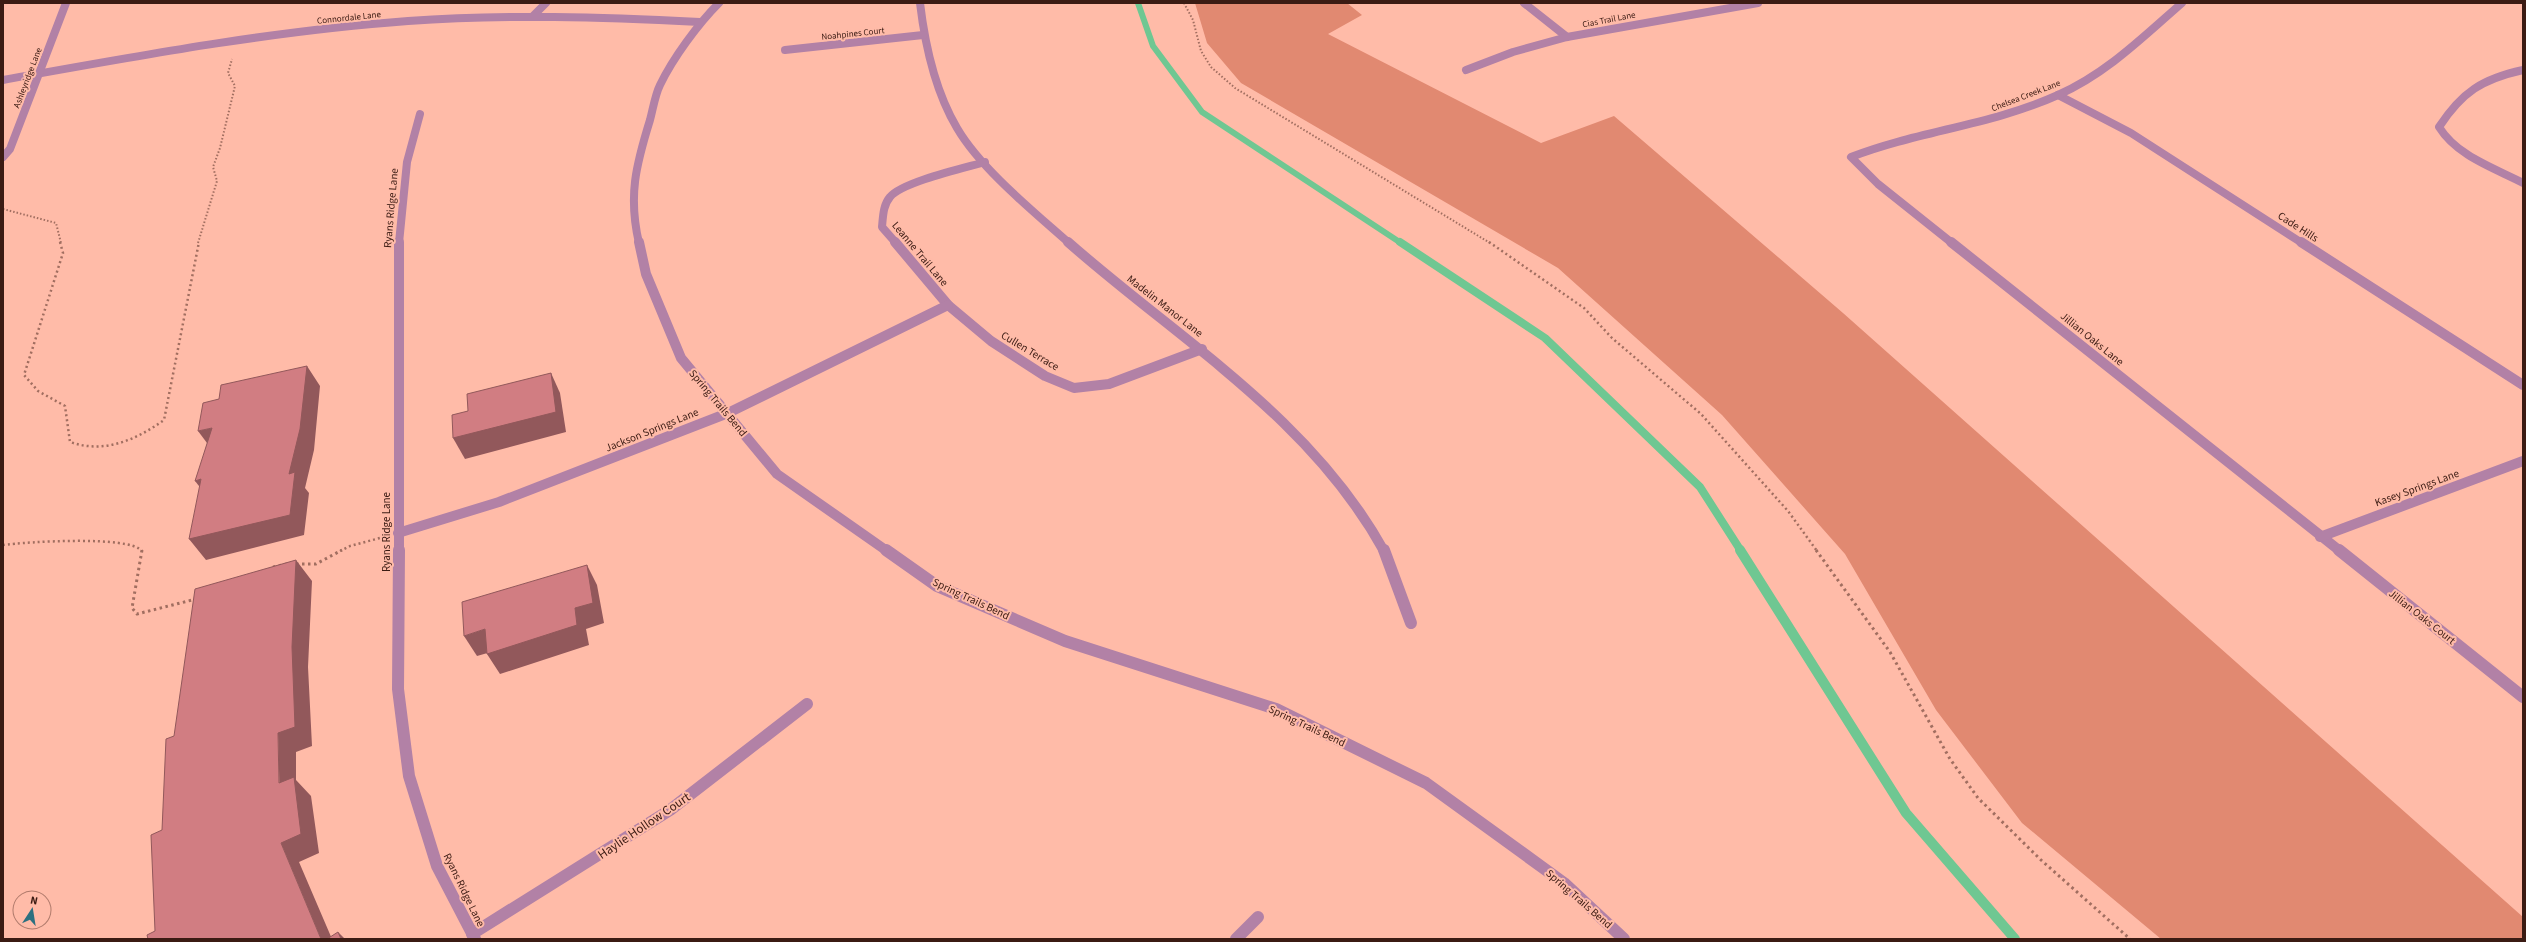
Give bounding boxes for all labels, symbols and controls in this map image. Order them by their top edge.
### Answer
street label: Connordale Lane [316,8,382,28]
street label: Cias Trail Lane [1581,8,1637,32]
street label: Noahpines Court [821,24,885,44]
street label: Ashleyridge Lane [10,45,46,110]
street label: Chelsea Creek Lane [1990,77,2063,115]
street label: Ryans Ridge Lane [380,167,402,249]
street label: Cade Hills [2275,208,2322,246]
street label: Leanne Trail Lane [888,218,952,290]
street label: Madelin Manor Lane [1124,272,1207,341]
street label: Jillian Oaks Lane [2057,309,2127,370]
street label: Cullen Terrace [998,328,1062,375]
street label: Spring Trails Bend [686,366,750,440]
street label: Jackson Springs Lane [603,404,701,456]
street label: Kasey Springs Lane [2373,466,2462,510]
street label: Ryans Ridge Lane [379,491,394,572]
street label: Spring Trails Bend [930,575,1012,623]
street label: Jillian Oaks Court [2385,586,2459,648]
street label: Spring Trails Bend [1266,702,1348,750]
street label: Haylie Hollow Court [594,788,694,864]
street label: Ryans Ridge Lane [440,851,489,930]
street label: Spring Trails Bend [1543,866,1615,932]
north arrow [12,890,52,930]
text: N [29,893,39,909]

